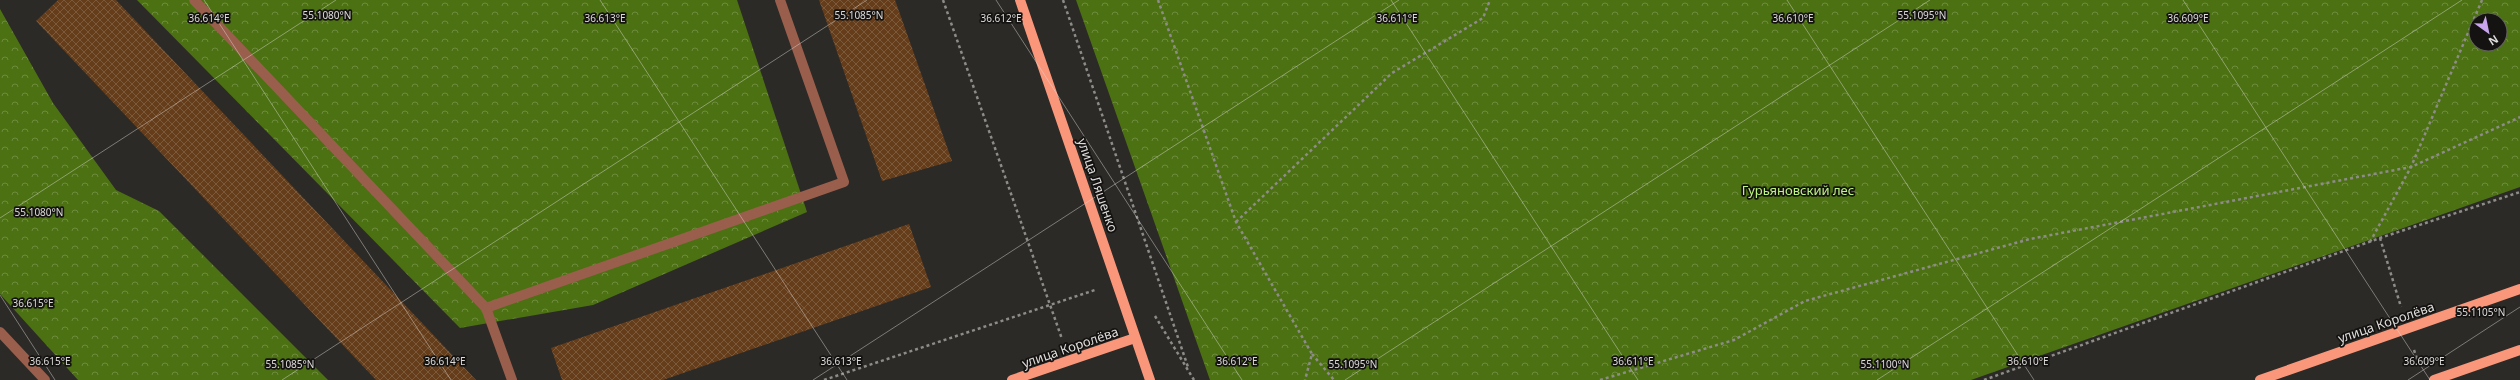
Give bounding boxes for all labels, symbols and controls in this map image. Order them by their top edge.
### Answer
text: 55.1080°N [303,8,351,22]
text: 55.1085°N [835,8,883,22]
text: 55.1095°N [1898,8,1946,22]
text: 36.614°E [188,11,230,25]
text: 36.613°E [584,11,626,25]
text: 36.612°E [980,11,1022,25]
text: 36.611°E [1376,11,1418,25]
text: 36.610°E [1772,11,1814,25]
text: 36.609°E [2167,11,2209,25]
north arrow [2468,12,2508,52]
text: N [2486,32,2502,50]
street label: улица Ляшенко [1074,136,1123,234]
park label: Гурьяновский лес [1742,181,1854,199]
text: 55.1080°N [15,205,63,219]
text: 36.615°E [12,296,54,310]
street label: улица Королёва [2335,297,2437,347]
text: 55.1105°N [2457,305,2505,319]
street label: улица Королёва [1019,322,1121,372]
text: 36.615°E [29,354,71,368]
text: 36.614°E [424,354,466,368]
text: 36.613°E [820,354,862,368]
text: 36.612°E [1216,354,1258,368]
text: 36.611°E [1612,354,1654,368]
text: 36.610°E [2007,354,2049,368]
text: 36.609°E [2403,354,2445,368]
text: 55.1085°N [266,357,314,371]
text: 55.1095°N [1329,357,1377,371]
text: 55.1100°N [1861,357,1909,371]

